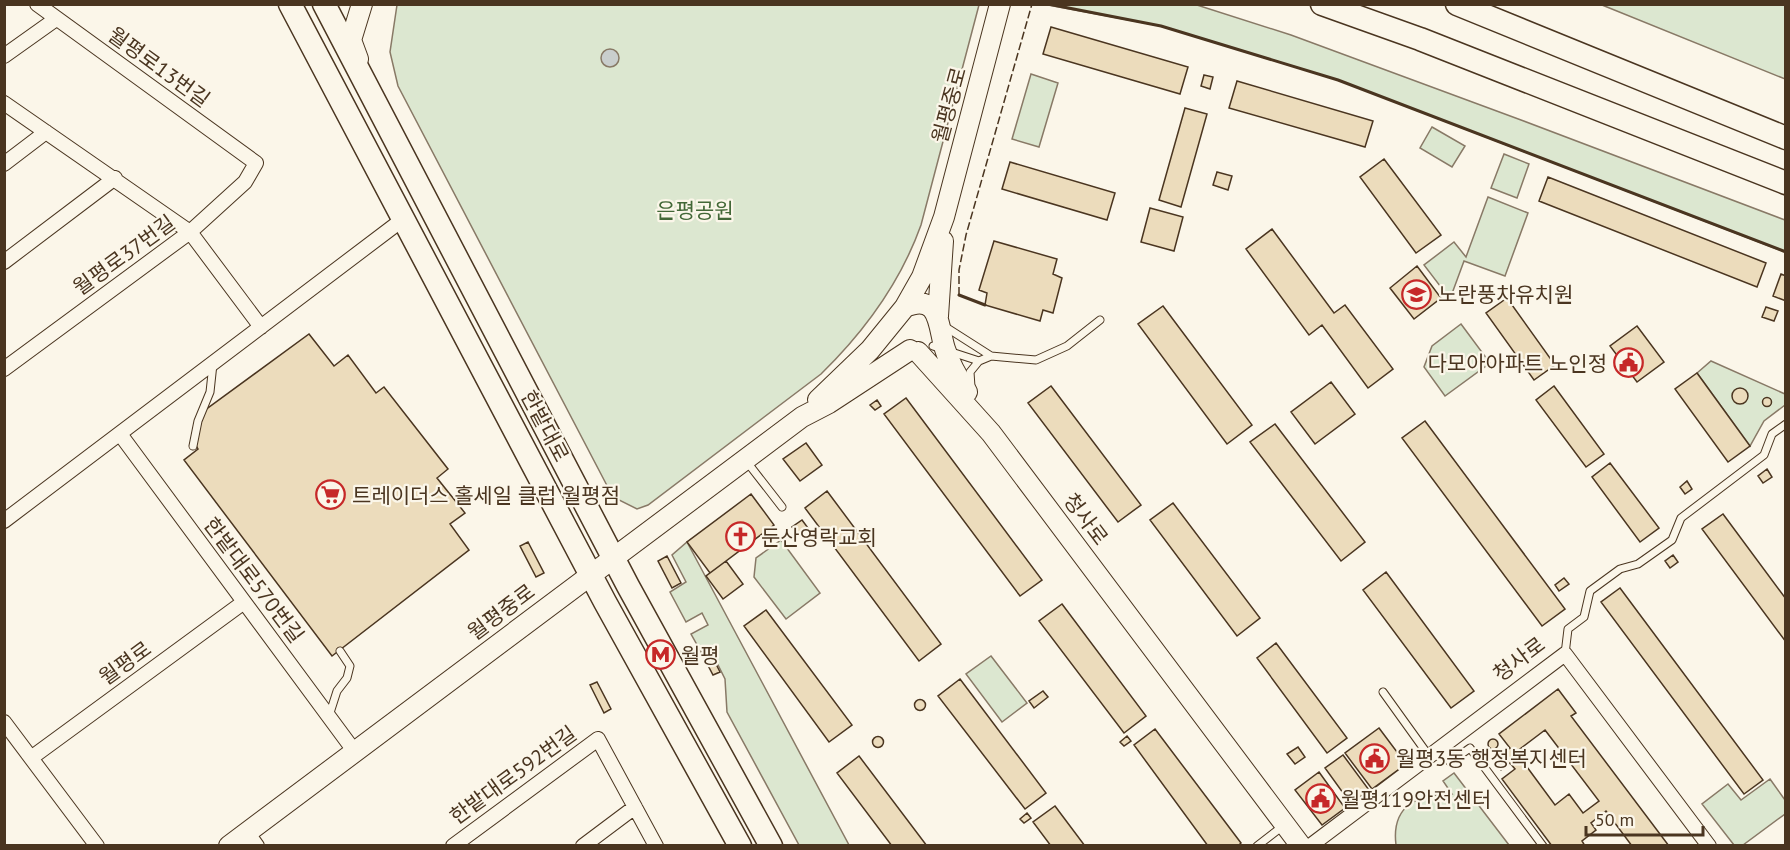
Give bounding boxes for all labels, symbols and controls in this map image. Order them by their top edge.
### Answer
street label: 월평로13번길 [103,21,215,113]
street label: 월평중로 [926,64,972,146]
park label: 은평공원 [656,197,734,224]
street label: 월평로37번길 [68,209,180,301]
school or university icon: 노란풍차유치원 [1401,278,1433,310]
place label: 노란풍차유치원 [1438,281,1573,308]
public building icon: 다모아아파트 노인정 [1612,347,1644,379]
place label: 다모아아파트 노인정 [1428,350,1607,377]
street label: 한밭대로 [515,386,575,466]
supermarket icon: 트레이더스 홀세일 클럽 월평점 [315,479,347,511]
place label: 트레이더스 홀세일 클럽 월평점 [352,482,620,509]
street label: 청사로 [1058,488,1114,550]
street label: 한밭대로570번길 [198,512,310,648]
church icon: 둔산영락교회 [724,521,756,553]
place label: 둔산영락교회 [761,524,877,551]
street label: 월평중로 [462,578,540,646]
street label: 청사로 [1488,631,1550,687]
street label: 월평로 [94,635,156,691]
metro station icon: 월평 [644,639,676,671]
place label: 월평 [681,642,720,669]
street label: 한밭대로592번길 [444,720,582,830]
public building icon: 월평3동 행정복지센터 [1359,742,1391,774]
place label: 월평3동 행정복지센터 [1396,745,1587,772]
public building icon: 월평119안전센터 [1304,783,1336,815]
place label: 월평119안전센터 [1341,786,1491,813]
scale bar [1586,799,1703,837]
text: 50 m [1595,808,1634,831]

